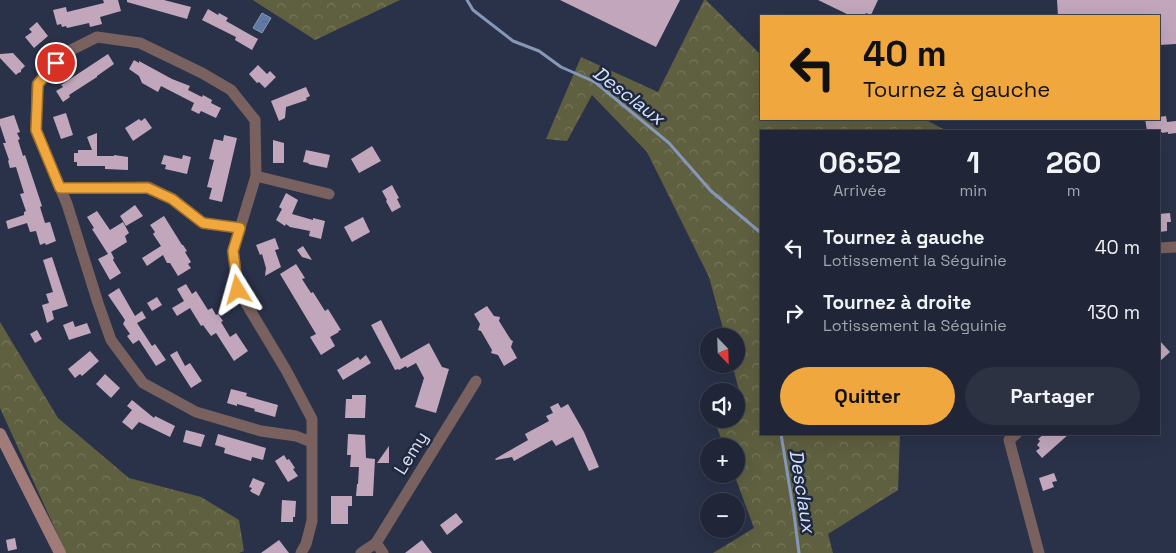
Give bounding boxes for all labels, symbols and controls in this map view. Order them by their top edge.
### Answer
text: 40 m [863,32,947,76]
icon: left [780,35,845,100]
pin [35,42,77,84]
icon: arrive [42,49,70,77]
water label: Desclaux [588,60,671,132]
text: Tournez à gauche [863,75,1050,103]
text: 06:52 [819,143,901,182]
text: 1 [967,143,980,182]
text: 260 [1046,143,1101,182]
text: Arrivée [833,180,886,201]
text: min [960,180,987,201]
text: m [1067,180,1080,201]
text: Tournez à gauche [823,225,985,250]
icon: left [780,234,808,262]
text: 40 m [1095,235,1140,260]
text: Lotissement la Séguinie [823,250,1007,271]
position arrow [211,263,263,315]
text: Tournez à droite [823,290,972,315]
icon: right [780,299,808,327]
text: 130 m [1087,300,1140,325]
text: Lotissement la Séguinie [823,315,1007,336]
north arrow [700,328,745,372]
map controls [700,328,745,538]
button: Quitter [780,367,955,425]
button: Partager [965,367,1140,425]
button: sound [700,383,745,428]
street label: Lemy [388,427,433,479]
button: + [700,438,745,483]
water label: Desclaux [784,448,822,536]
button: − [700,493,745,538]

